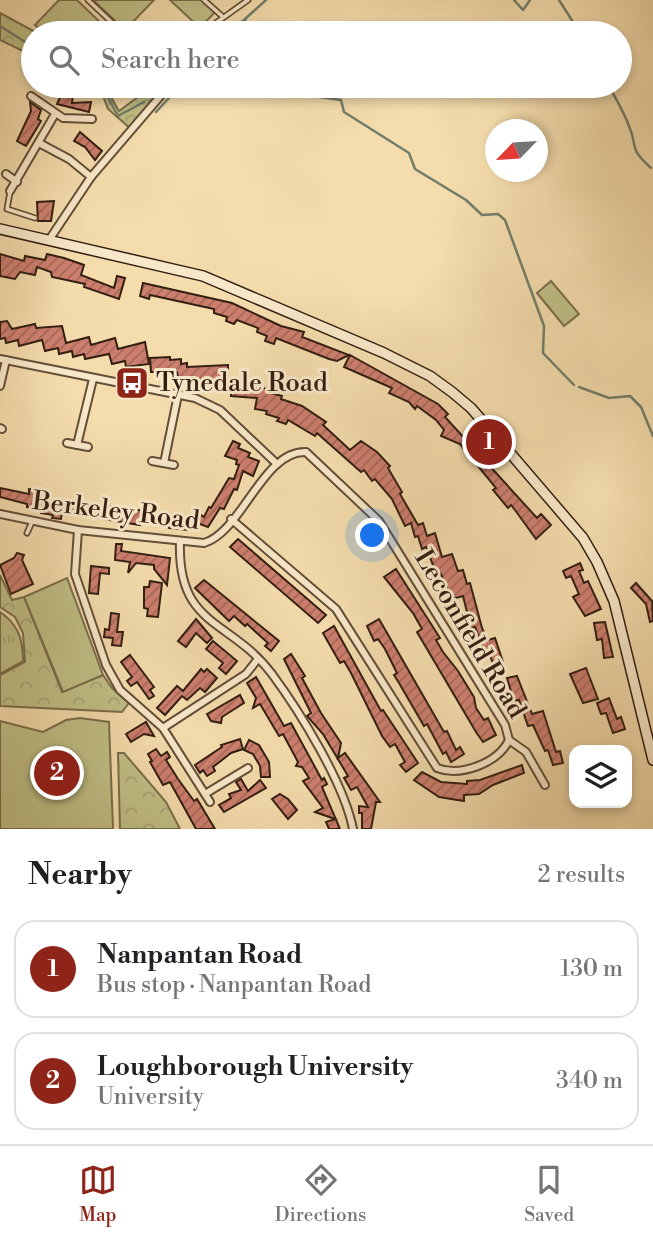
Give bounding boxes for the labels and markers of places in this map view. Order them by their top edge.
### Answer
bus stop icon: Tynedale Road [113,364,151,402]
place label: Tynedale Road [156,367,328,399]
pin: 1 [466,416,512,468]
pin: 2 [34,747,80,799]

